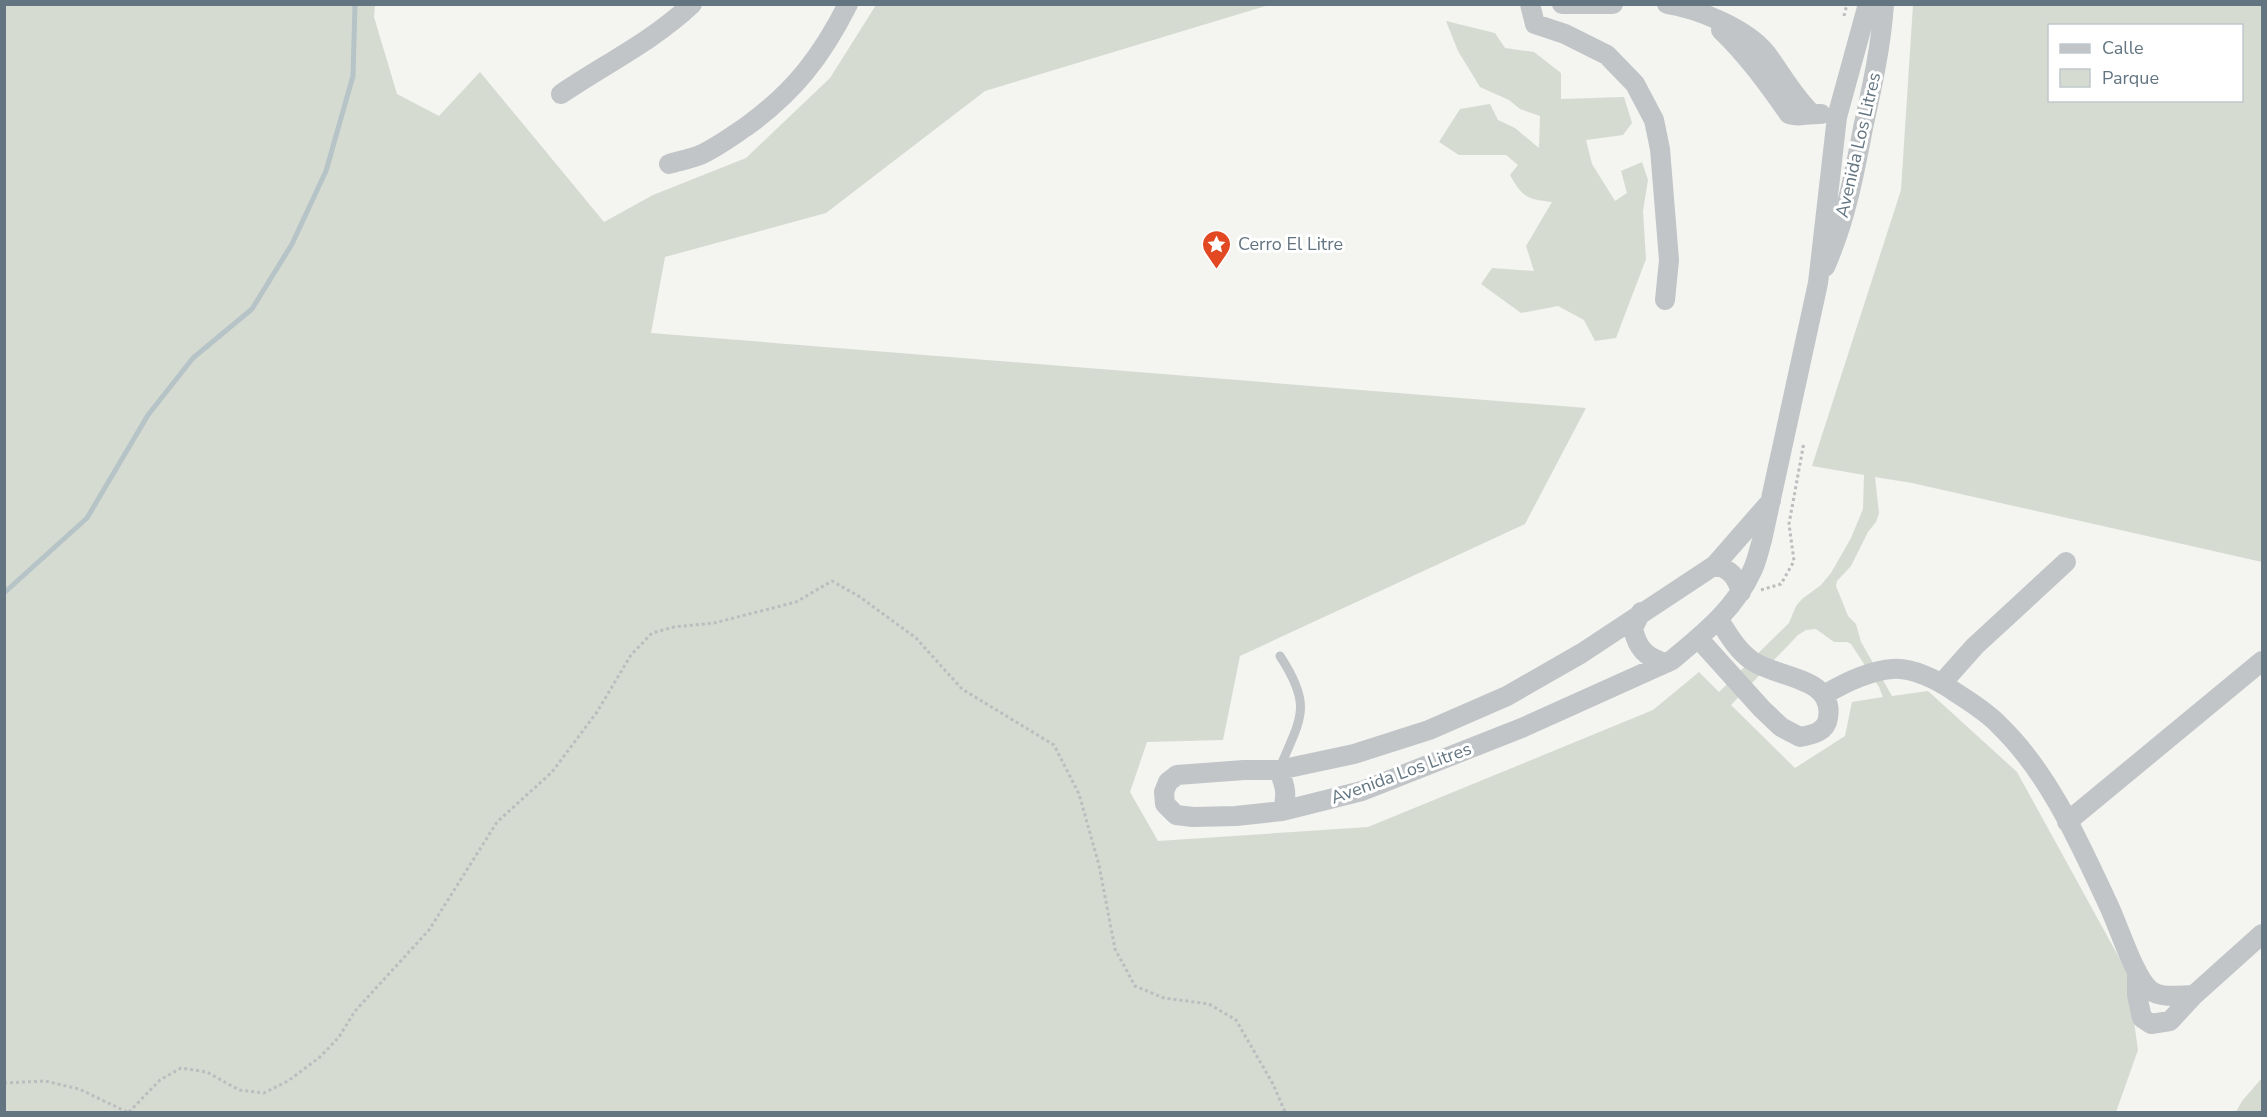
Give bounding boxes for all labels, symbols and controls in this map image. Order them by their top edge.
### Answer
legend [2048,24,2243,102]
text: Calle [2102,36,2144,60]
text: Parque [2102,66,2159,90]
street label: Avenida Los Litres [1830,70,1886,220]
place icon: Cerro El Litre [1201,228,1233,270]
place label: Cerro El Litre [1238,232,1343,256]
street label: Avenida Los Litres [1327,736,1475,810]

